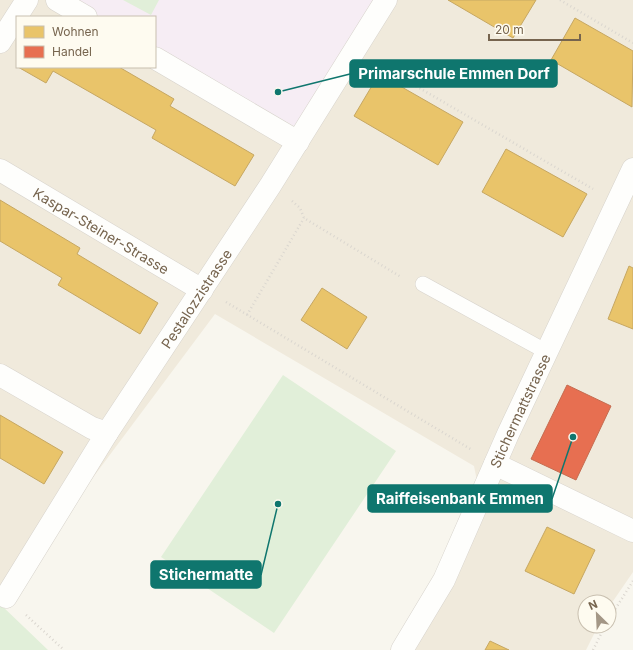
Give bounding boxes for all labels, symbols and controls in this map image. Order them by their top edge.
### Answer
legend [16,16,156,68]
scale bar [489,16,580,42]
text: 20 m [495,22,524,37]
text: Wohnen [52,24,99,39]
text: Handel [52,44,92,59]
callout: Primarschule Emmen Dorf [350,60,557,87]
text: Primarschule Emmen Dorf [358,64,550,83]
street label: Kaspar-Steiner-Strasse [31,183,172,277]
street label: Pestalozzistrasse [157,245,235,351]
street label: Stichermattstrasse [486,351,553,470]
callout: Raiffeisenbank Emmen [368,485,552,512]
text: Raiffeisenbank Emmen [376,489,544,508]
callout: Stichermatte [151,561,261,588]
text: Stichermatte [159,565,253,584]
north arrow [577,594,617,634]
text: N [586,597,600,613]

